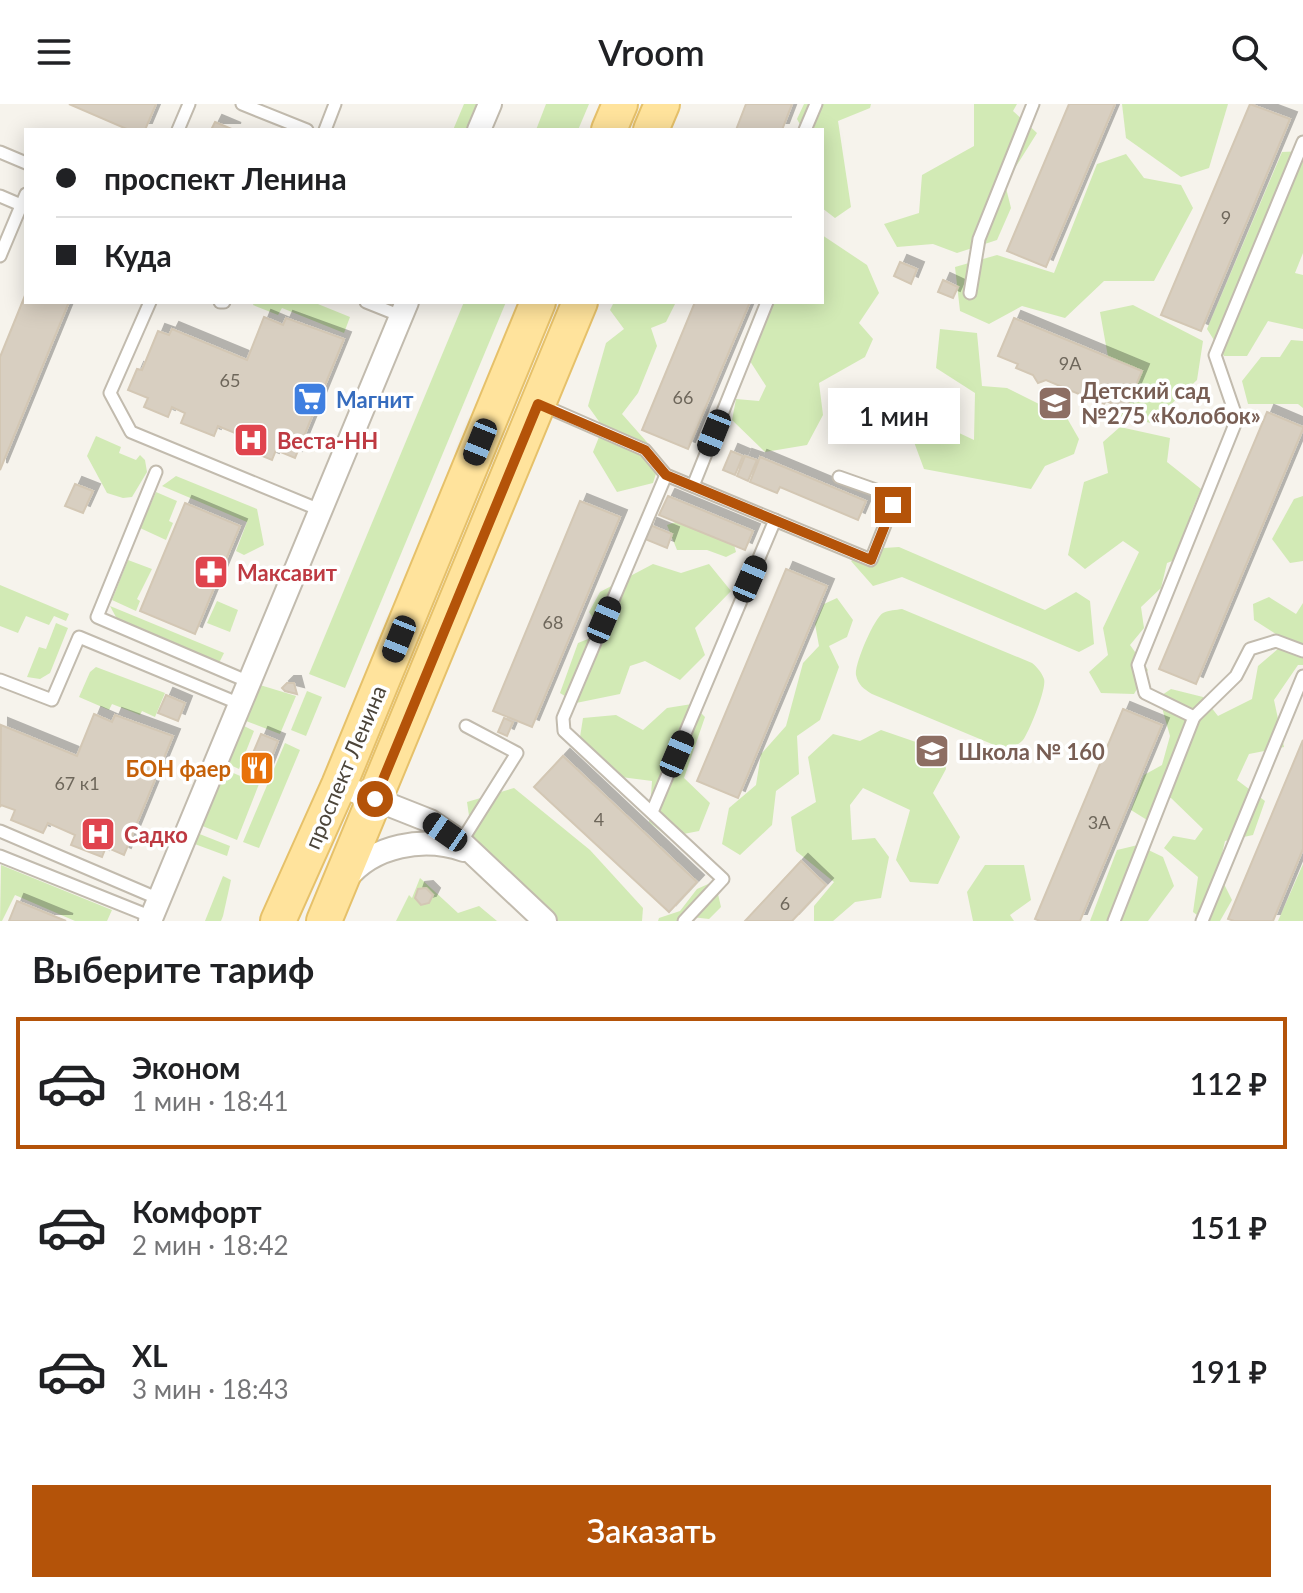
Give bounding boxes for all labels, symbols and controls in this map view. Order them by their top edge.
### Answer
icon: menu [32,30,76,74]
text: Vroom [598,30,705,74]
icon: search [1227,30,1271,74]
text: проспект Ленина [104,160,347,196]
house number: 9 [1221,206,1231,228]
text: Куда [104,237,172,273]
house number: 9А [1059,352,1082,374]
house number: 65 [220,369,240,391]
place label: Детский сад №275 «Колобок» [1081,377,1261,429]
supermarket icon: Магнит [291,380,329,418]
school or university icon: Детский сад №275 «Колобок» [1036,384,1074,422]
place label: Магнит [336,386,414,413]
house number: 66 [673,386,693,408]
callout: 1 мин [827,389,959,445]
text: 1 мин [859,400,929,432]
car [694,406,734,460]
car [460,415,500,469]
hospital icon: Веста-НН [232,421,270,459]
place label: Веста-НН [277,427,378,454]
route end [875,487,911,523]
car [730,552,770,606]
pharmacy icon: Максавит [192,553,230,591]
place label: Максавит [237,559,338,586]
car [584,593,624,647]
house number: 68 [543,611,563,633]
car [379,612,419,666]
street label: проспект Ленина [298,681,392,853]
car [657,727,697,781]
school or university icon: Школа № 160 [913,732,951,770]
place label: Школа № 160 [958,738,1105,765]
restaurant icon: БОН фаер [238,749,276,787]
place label: БОН фаер [126,755,231,782]
house number: 67 к1 [54,772,100,794]
route start [357,781,393,817]
car [418,808,472,856]
house number: 4 [594,808,604,830]
house number: 3А [1088,811,1111,833]
hospital icon: Садко [79,815,117,853]
place label: Садко [124,821,188,848]
house number: 6 [780,892,790,914]
text: Выберите тариф [32,947,314,991]
icon: car [36,1047,108,1119]
text: Эконом [132,1049,241,1085]
text: 112 ₽ [1190,1065,1267,1101]
text: 1 мин · 18:41 [132,1085,289,1117]
icon: car [36,1191,108,1263]
text: Комфорт [132,1193,262,1229]
text: 151 ₽ [1190,1209,1267,1245]
text: 2 мин · 18:42 [132,1229,289,1261]
icon: car [36,1335,108,1407]
text: XL [132,1337,168,1373]
text: 191 ₽ [1190,1353,1267,1389]
text: 3 мин · 18:43 [132,1373,289,1405]
button: Заказать [32,1485,1271,1577]

